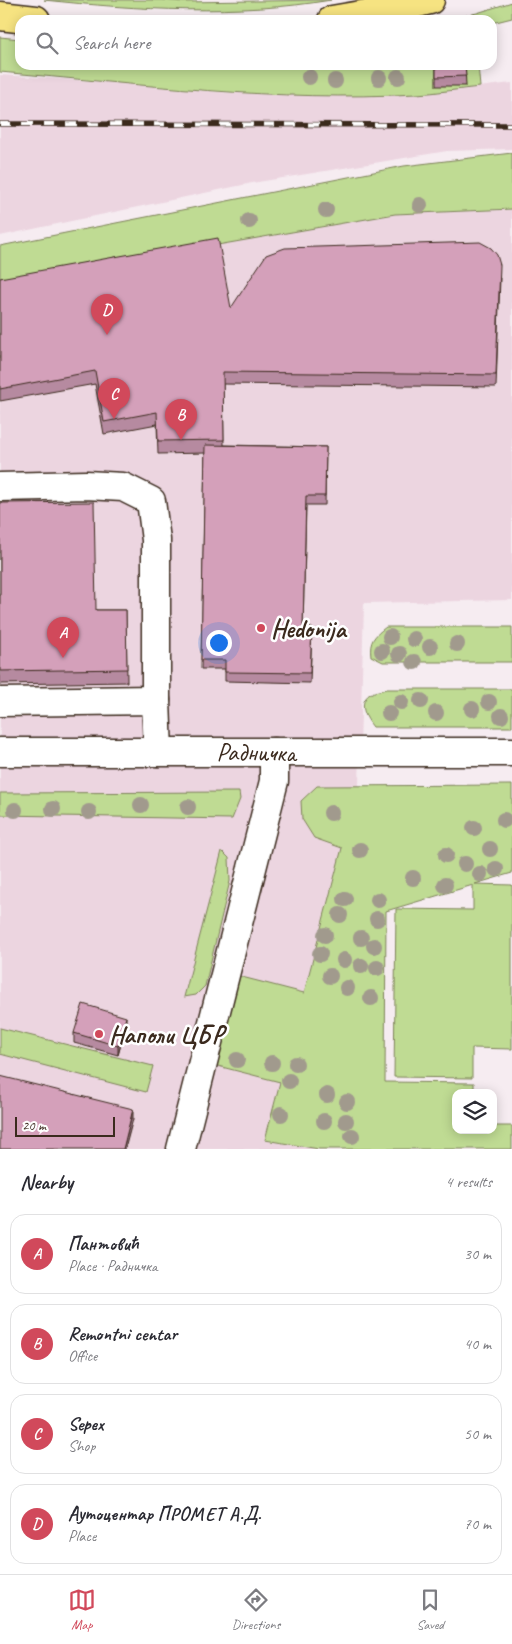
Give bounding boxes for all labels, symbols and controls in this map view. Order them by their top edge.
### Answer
search box [15,15,497,70]
icon: search [33,29,61,57]
text: Search here [73,31,150,55]
pin: D [91,294,123,335]
pin: C [98,378,130,419]
pin: B [165,399,197,440]
place label: Hedonija [271,613,348,645]
pin: A [47,617,79,658]
marker: Hedonija [255,622,267,634]
your location [206,630,232,656]
street label: Радничка [217,737,298,769]
place label: Наполи ЦБР [109,1019,227,1051]
marker: Наполи ЦБР [93,1028,105,1040]
map controls [452,1089,497,1134]
button: layers [452,1089,497,1134]
scale bar [15,1114,115,1137]
text: 20 m [22,1117,46,1134]
text: Nearby [20,1169,73,1195]
text: 4 results [445,1172,492,1192]
text: Пантовић [68,1232,139,1256]
text: A [33,1244,41,1264]
text: 30 m [464,1244,491,1264]
text: Place · Радничка [68,1256,157,1276]
text: Remontni centar [68,1322,177,1346]
text: B [33,1334,41,1354]
text: 40 m [464,1334,491,1354]
text: Office [68,1346,97,1366]
text: Sepex [68,1412,103,1436]
text: C [33,1424,41,1444]
text: 50 m [464,1424,491,1444]
text: Shop [68,1436,95,1456]
text: Аутоцентар ПРОМЕТ А.Д. [68,1502,261,1526]
text: D [32,1514,42,1534]
text: 70 m [464,1514,491,1534]
text: Place [68,1526,96,1546]
tab: Map [68,1586,96,1633]
tab: Directions [232,1586,280,1633]
tab: Saved [416,1586,444,1633]

